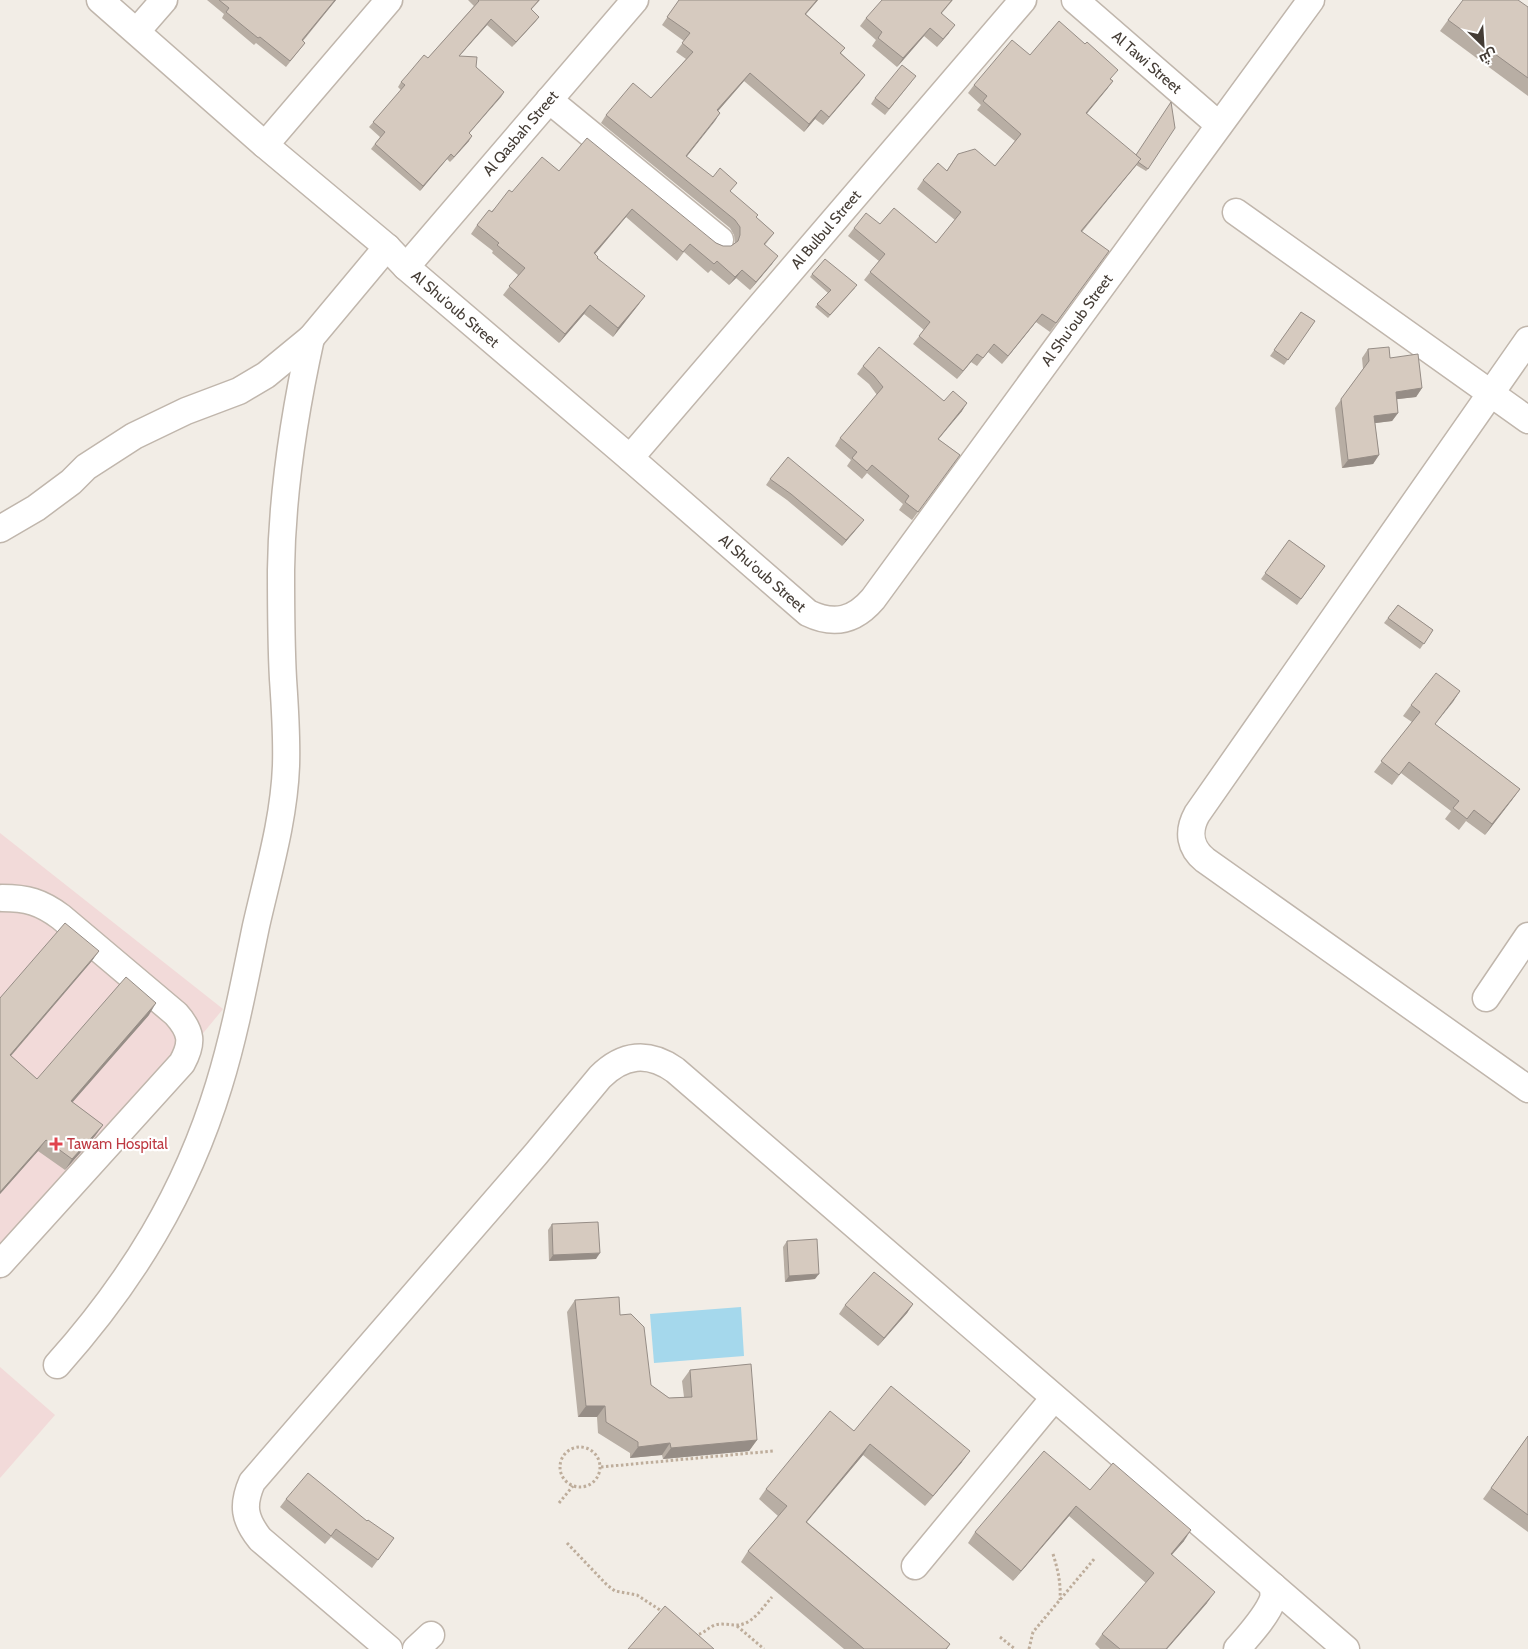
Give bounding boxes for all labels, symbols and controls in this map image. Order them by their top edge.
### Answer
north arrow [1458,20,1508,70]
street label: Al Tawi Street [1108,27,1185,97]
text: ش [1477,45,1500,69]
street label: Al Qasbah Street [479,87,562,180]
street label: Al Bulbul Street [787,186,865,273]
street label: Al Shu'oub Street [408,267,503,351]
street label: Al Shu'oub Street [1037,271,1117,370]
street label: Al Shu'oub Street [715,530,809,616]
place label: Tawam Hospital [67,1135,168,1153]
marker: Tawam Hospital [49,1137,63,1151]

